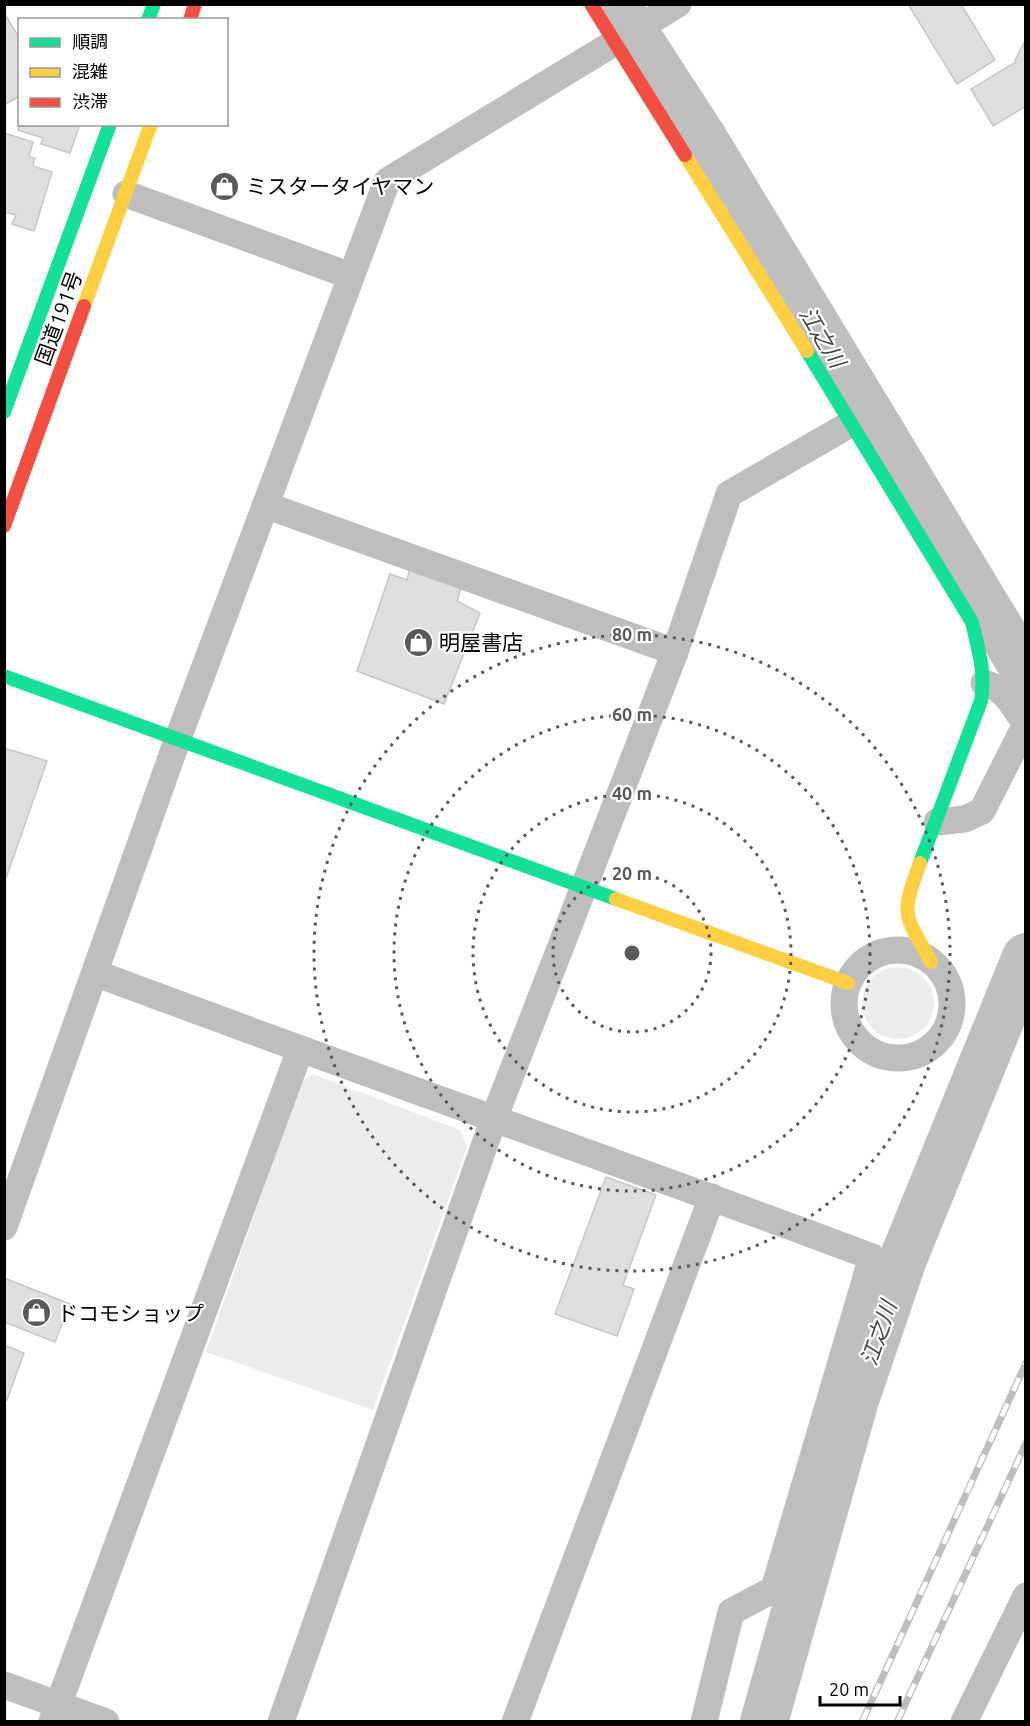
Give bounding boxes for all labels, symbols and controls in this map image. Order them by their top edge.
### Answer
legend [18,18,228,126]
text: 順調 [72,31,108,51]
text: 混雑 [72,61,108,81]
text: 渋滞 [72,91,108,111]
shop icon: ミスタータイヤマン [209,170,241,202]
place label: ミスタータイヤマン [246,174,434,198]
street label: 国道191号 [30,268,86,368]
water label: 江之川 [795,302,852,373]
text: 80 m [612,624,652,644]
shop icon: 明屋書店 [402,626,434,658]
place label: 明屋書店 [439,630,523,654]
text: 60 m [612,704,652,724]
text: 40 m [612,783,652,803]
text: 20 m [612,863,652,883]
centre of rings [622,943,642,963]
water label: 江之川 [855,1296,901,1368]
shop icon: ドコモショップ [20,1297,52,1329]
place label: ドコモショップ [57,1301,204,1325]
scale bar [820,1669,900,1707]
text: 20 m [829,1679,869,1699]

